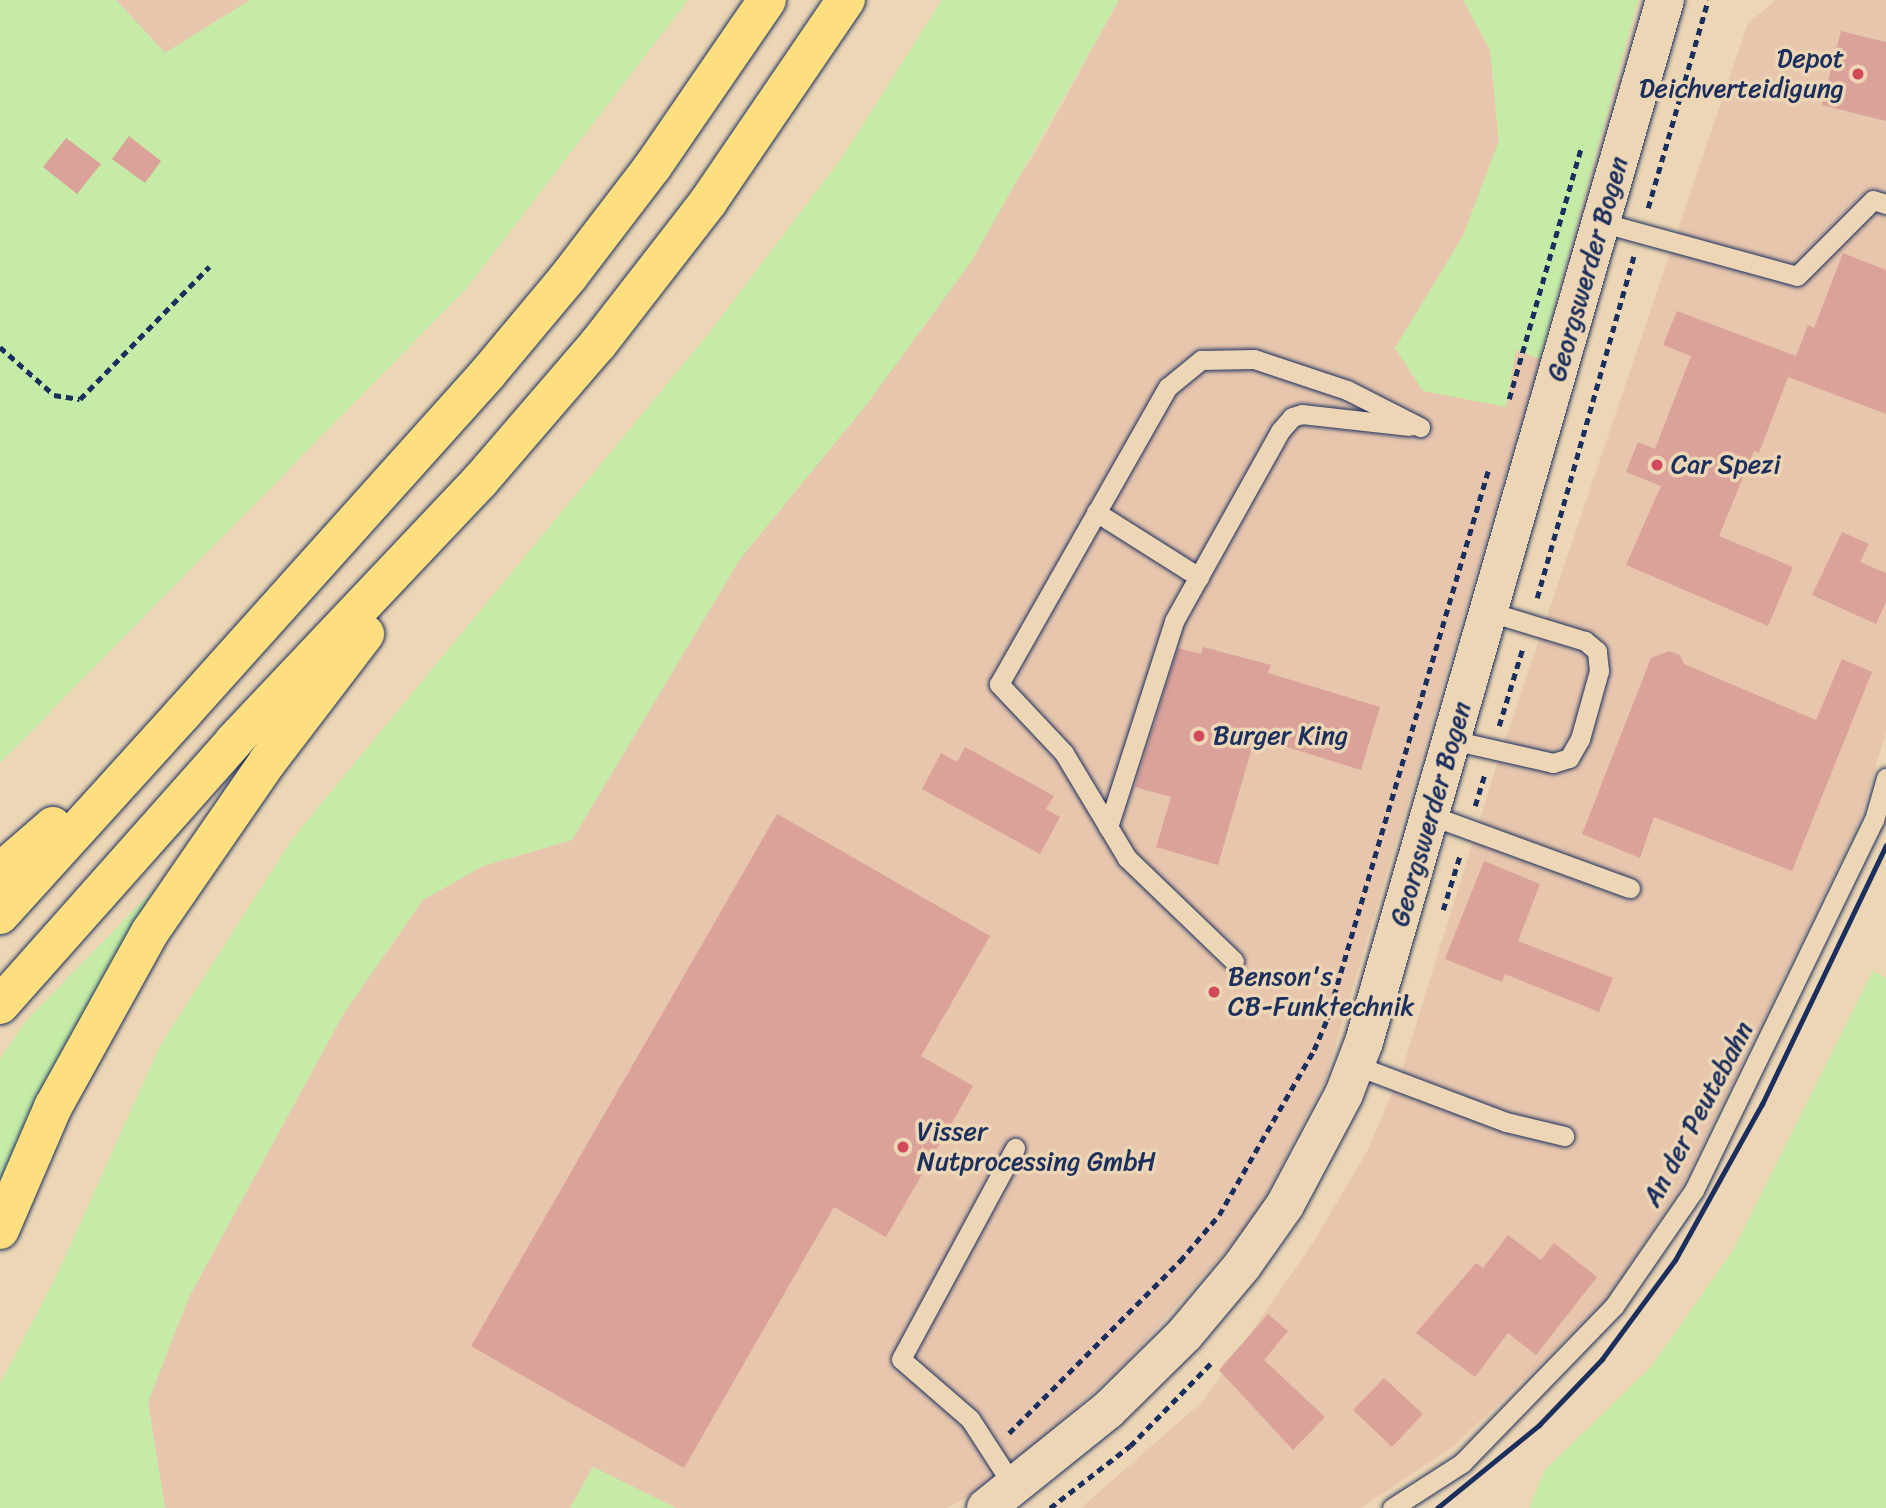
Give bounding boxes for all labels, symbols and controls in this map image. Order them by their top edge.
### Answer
place label: Depot Deichverteidigung [1639,43,1844,104]
marker: Depot Deichverteidigung [1850,66,1866,82]
street label: Georgswerder Bogen [1541,153,1635,385]
place label: Car Spezi [1671,449,1781,481]
marker: Car Spezi [1649,457,1665,473]
street label: Georgswerder Bogen [1384,698,1478,930]
place label: Burger King [1213,720,1348,752]
marker: Burger King [1191,728,1207,744]
place label: Benson's CB-Funktechnik [1228,961,1414,1023]
marker: Benson's CB-Funktechnik [1206,984,1222,1000]
street label: An der Peutebahn [1636,1017,1760,1211]
place label: Visser Nutprocessing GmbH [917,1116,1156,1178]
marker: Visser Nutprocessing GmbH [895,1139,911,1155]

